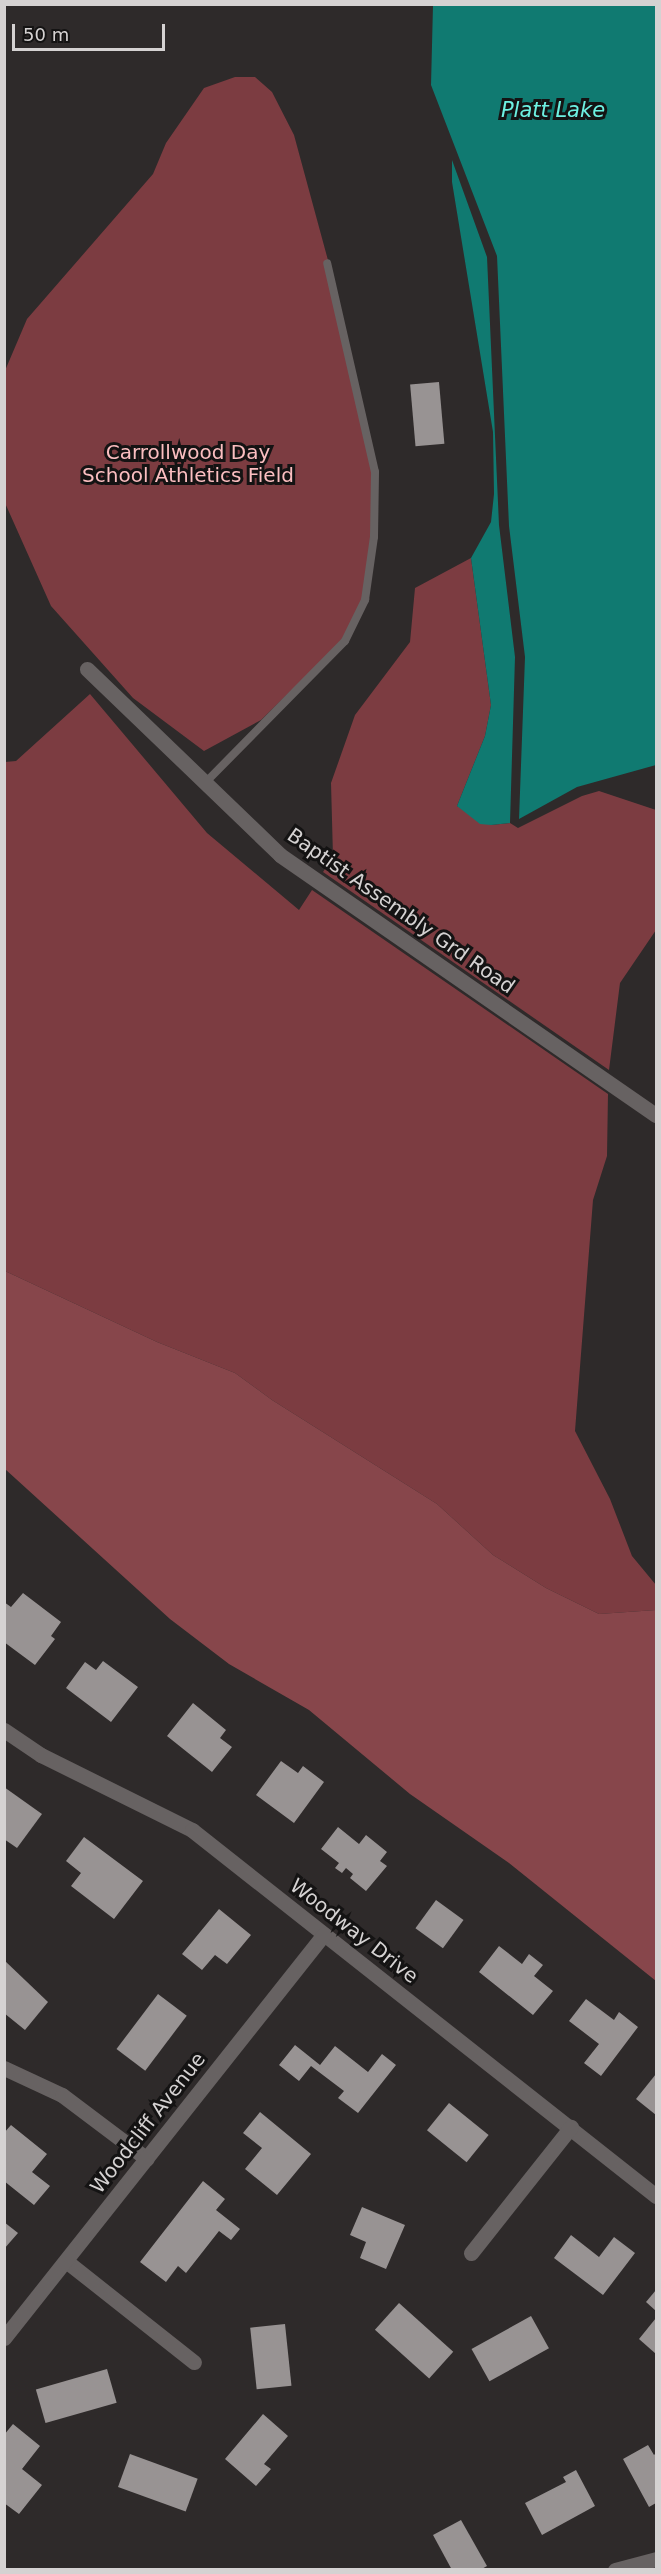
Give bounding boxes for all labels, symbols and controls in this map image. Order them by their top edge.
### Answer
scale bar [15,12,168,50]
text: 50 m [23,24,69,45]
water label: Platt Lake [501,97,605,123]
park label: Carrollwood Day School Athletics Field [82,440,294,487]
street label: Baptist Assembly Grd Road [283,823,519,999]
street label: Woodway Drive [285,1874,423,1988]
street label: Woodcliff Avenue [85,2048,211,2198]

